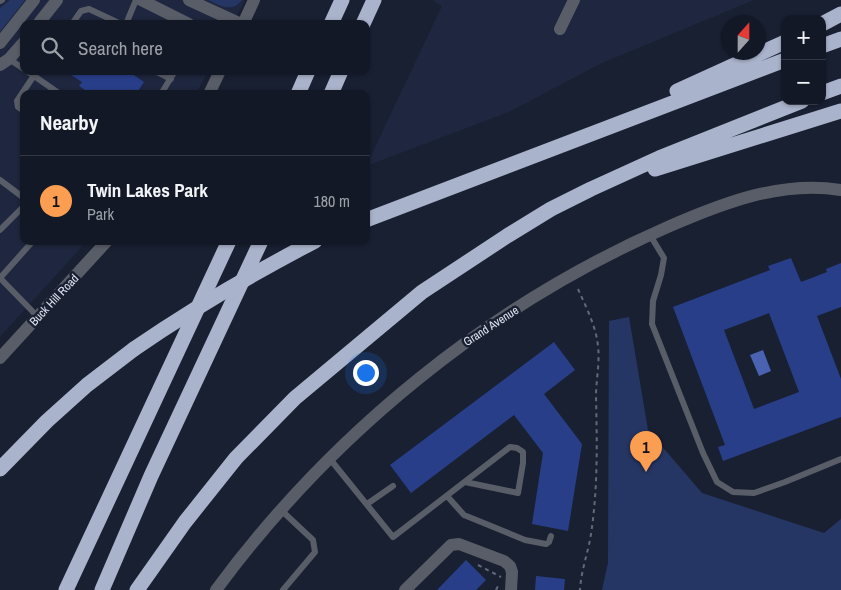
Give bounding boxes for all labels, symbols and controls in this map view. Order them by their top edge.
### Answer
north arrow [721,15,766,60]
map controls [781,15,826,105]
button: + [781,15,826,60]
search box [20,20,370,75]
icon: search [38,34,66,62]
text: Search here [78,35,163,61]
button: − [781,60,826,105]
text: Nearby [40,108,98,137]
text: Twin Lakes Park [87,177,208,203]
text: 1 [52,190,60,212]
text: 180 m [314,190,350,212]
text: Park [87,203,114,225]
street label: Buck Hill Road [26,271,82,329]
street label: Grand Avenue [460,302,522,350]
your location [353,360,379,386]
pin: 1 [630,431,662,472]

